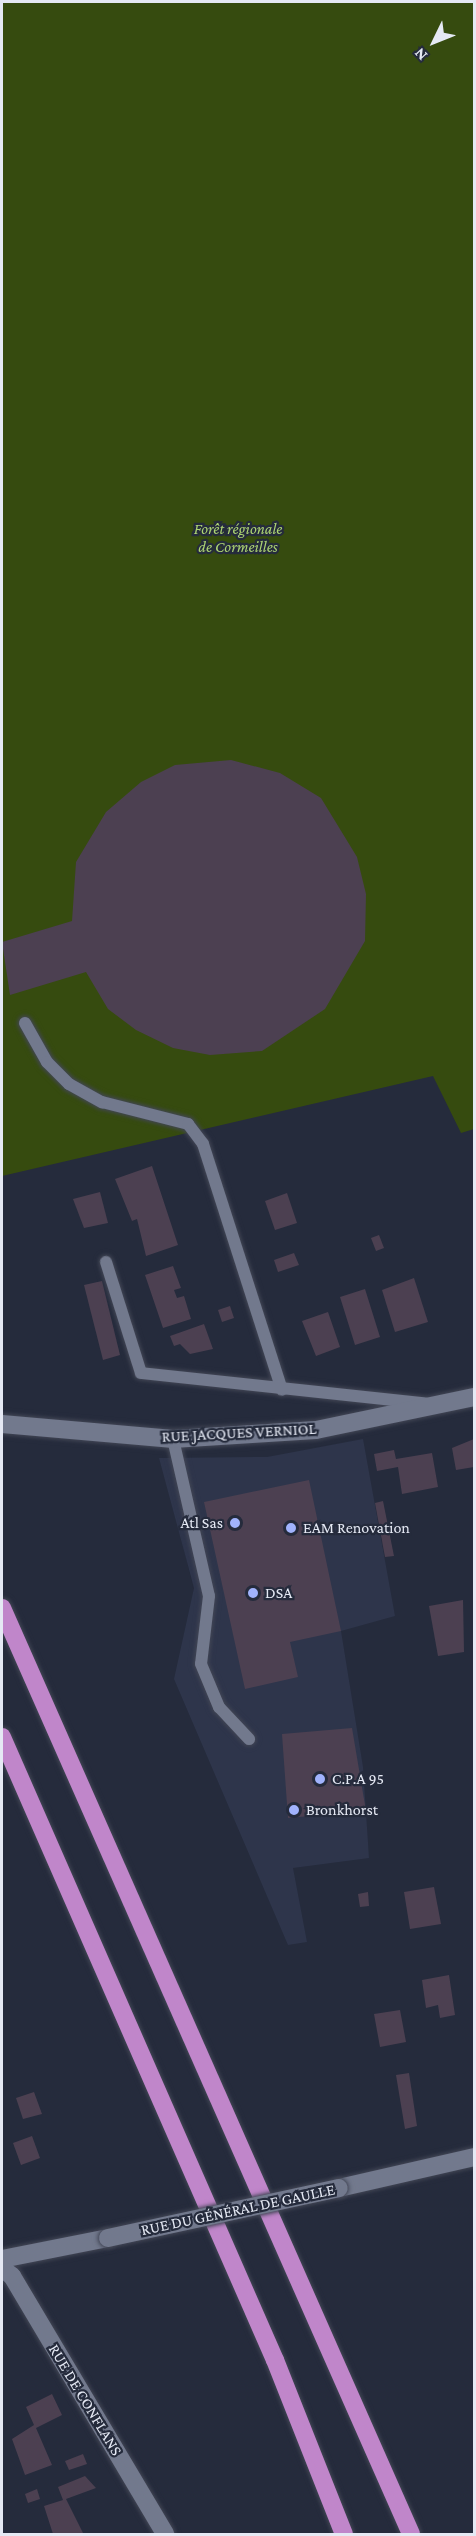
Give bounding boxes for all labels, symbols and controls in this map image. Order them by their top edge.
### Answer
north arrow [404,12,464,72]
text: N [411,45,430,64]
park label: Forêt régionale de Cormeilles [194,519,282,557]
street label: RUE JACQUES VERNIOL [161,1419,317,1447]
place label: Atl Sas [180,1513,223,1533]
marker: Atl Sas [228,1516,242,1530]
place label: EAM Renovation [303,1518,410,1538]
marker: EAM Renovation [284,1521,298,1535]
place label: DSA [265,1583,292,1603]
marker: DSA [246,1586,260,1600]
place label: C.P.A 95 [332,1769,384,1789]
marker: C.P.A 95 [313,1772,327,1786]
place label: Bronkhorst [306,1800,378,1820]
marker: Bronkhorst [287,1803,301,1817]
street label: RUE DU GÉNÉRAL DE GAULLE [139,2180,337,2240]
street label: RUE DE CONFLANS [44,2341,126,2459]

